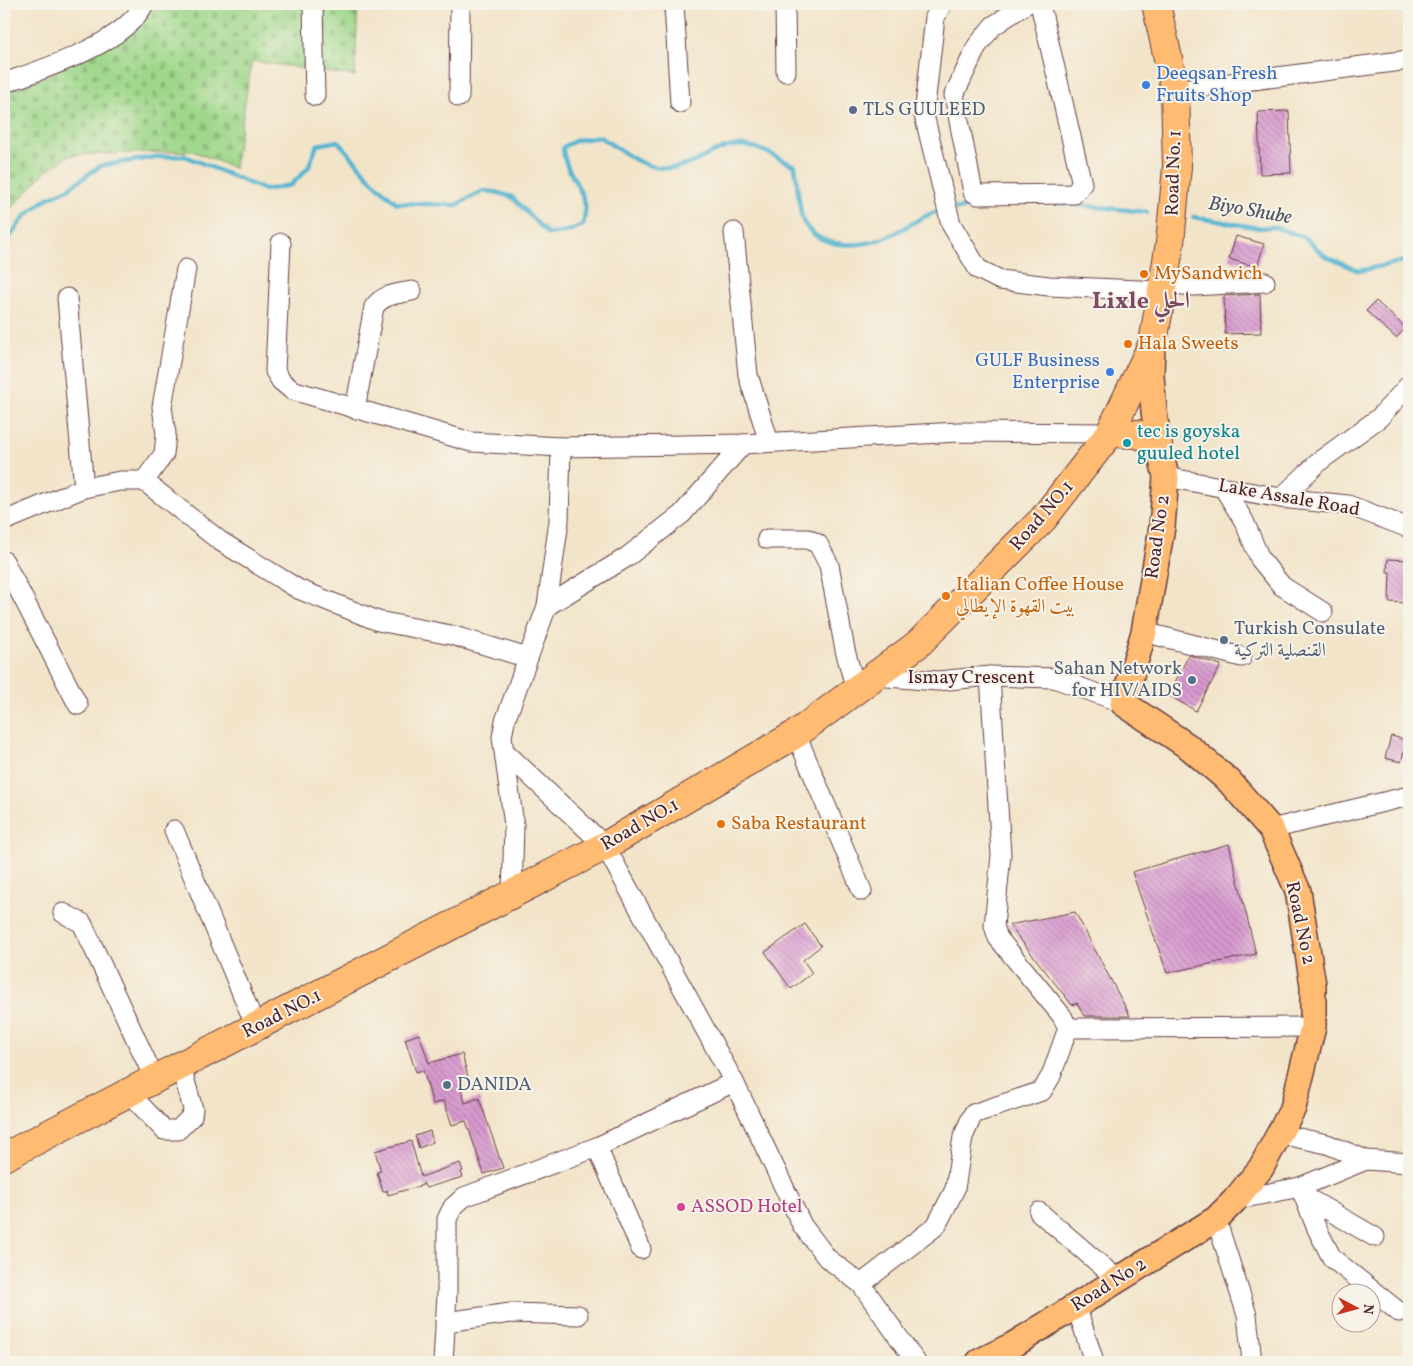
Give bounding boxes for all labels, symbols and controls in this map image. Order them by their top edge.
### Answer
place label: Deeqsan Fresh Fruits Shop [1156,61,1278,109]
marker: Deeqsan Fresh Fruits Shop [1140,79,1152,91]
place label: TLS GUULEED [863,97,986,123]
marker: TLS GUULEED [847,104,859,116]
street label: Road No. 1 [1160,129,1188,217]
water label: Biyo Shube [1206,190,1294,232]
place label: MySandwich [1154,261,1263,287]
marker: MySandwich [1138,268,1150,280]
district label: Lixle الحلي [1092,285,1190,323]
place label: Hala Sweets [1138,331,1239,357]
marker: Hala Sweets [1122,338,1134,350]
place label: GULF Business Enterprise [975,348,1100,396]
marker: GULF Business Enterprise [1104,366,1116,378]
place label: tec is goyska guuled hotel [1137,419,1240,467]
marker: tec is goyska guuled hotel [1121,437,1133,449]
street label: Lake Assale Road [1216,473,1362,523]
street label: Road NO.1 [1004,475,1080,557]
street label: Road No 2 [1139,493,1177,581]
place label: Italian Coffee House بيت القهوة الإيطالي [956,572,1124,621]
marker: Italian Coffee House بيت القهوة الإيطالي [940,590,952,602]
place label: Turkish Consulate القنصلية التركية [1234,616,1385,664]
marker: Turkish Consulate القنصلية التركية [1218,634,1230,646]
place label: Sahan Network for HIV/AIDS [1053,656,1182,704]
street label: Ismay Crescent [907,665,1035,691]
marker: Sahan Network for HIV/AIDS [1186,674,1198,686]
street label: Road NO.1 [596,792,684,858]
place label: Saba Restaurant [731,811,867,837]
marker: Saba Restaurant [715,818,727,830]
street label: Road No 2 [1278,879,1322,967]
street label: Road NO.1 [238,983,326,1045]
place label: DANIDA [457,1072,532,1098]
marker: DANIDA [441,1079,453,1091]
place label: ASSOD Hotel [691,1194,803,1220]
marker: ASSOD Hotel [675,1201,687,1213]
street label: Road No 2 [1066,1251,1152,1319]
north arrow [1330,1284,1380,1334]
text: N [1357,1303,1377,1315]

